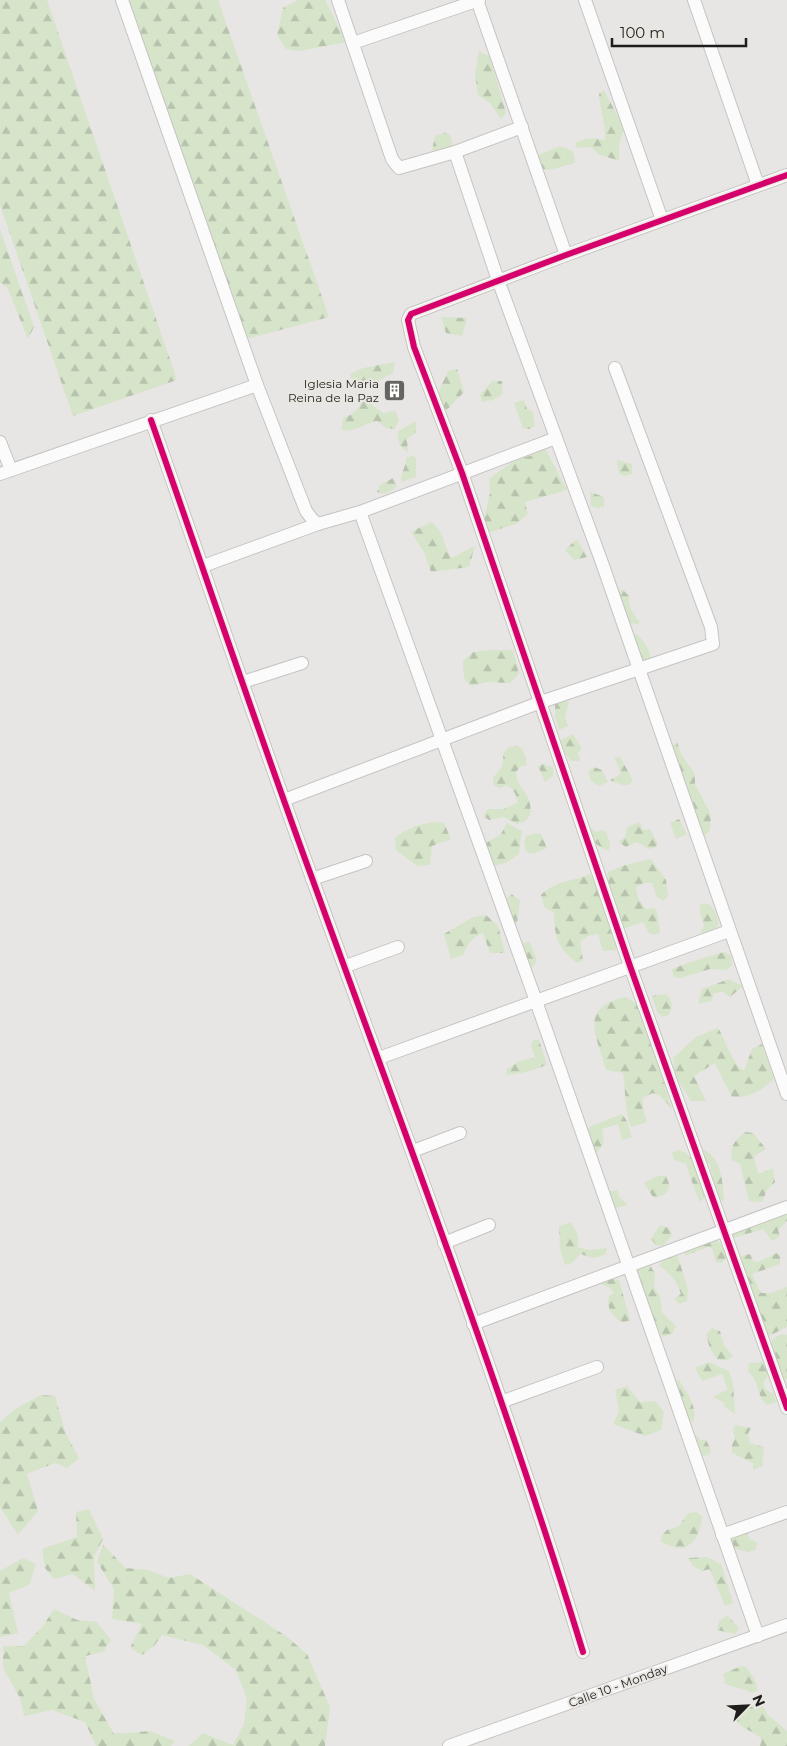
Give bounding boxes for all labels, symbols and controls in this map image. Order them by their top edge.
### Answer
scale bar [612,15,746,47]
text: 100 m [620,23,665,42]
place label: Iglesia Maria Reina de la Paz [288,376,379,405]
building icon: Iglesia Maria Reina de la Paz [383,379,407,403]
street label: Calle 10 - Monday [566,1661,670,1710]
north arrow [722,1681,772,1731]
text: N [748,1692,769,1710]

